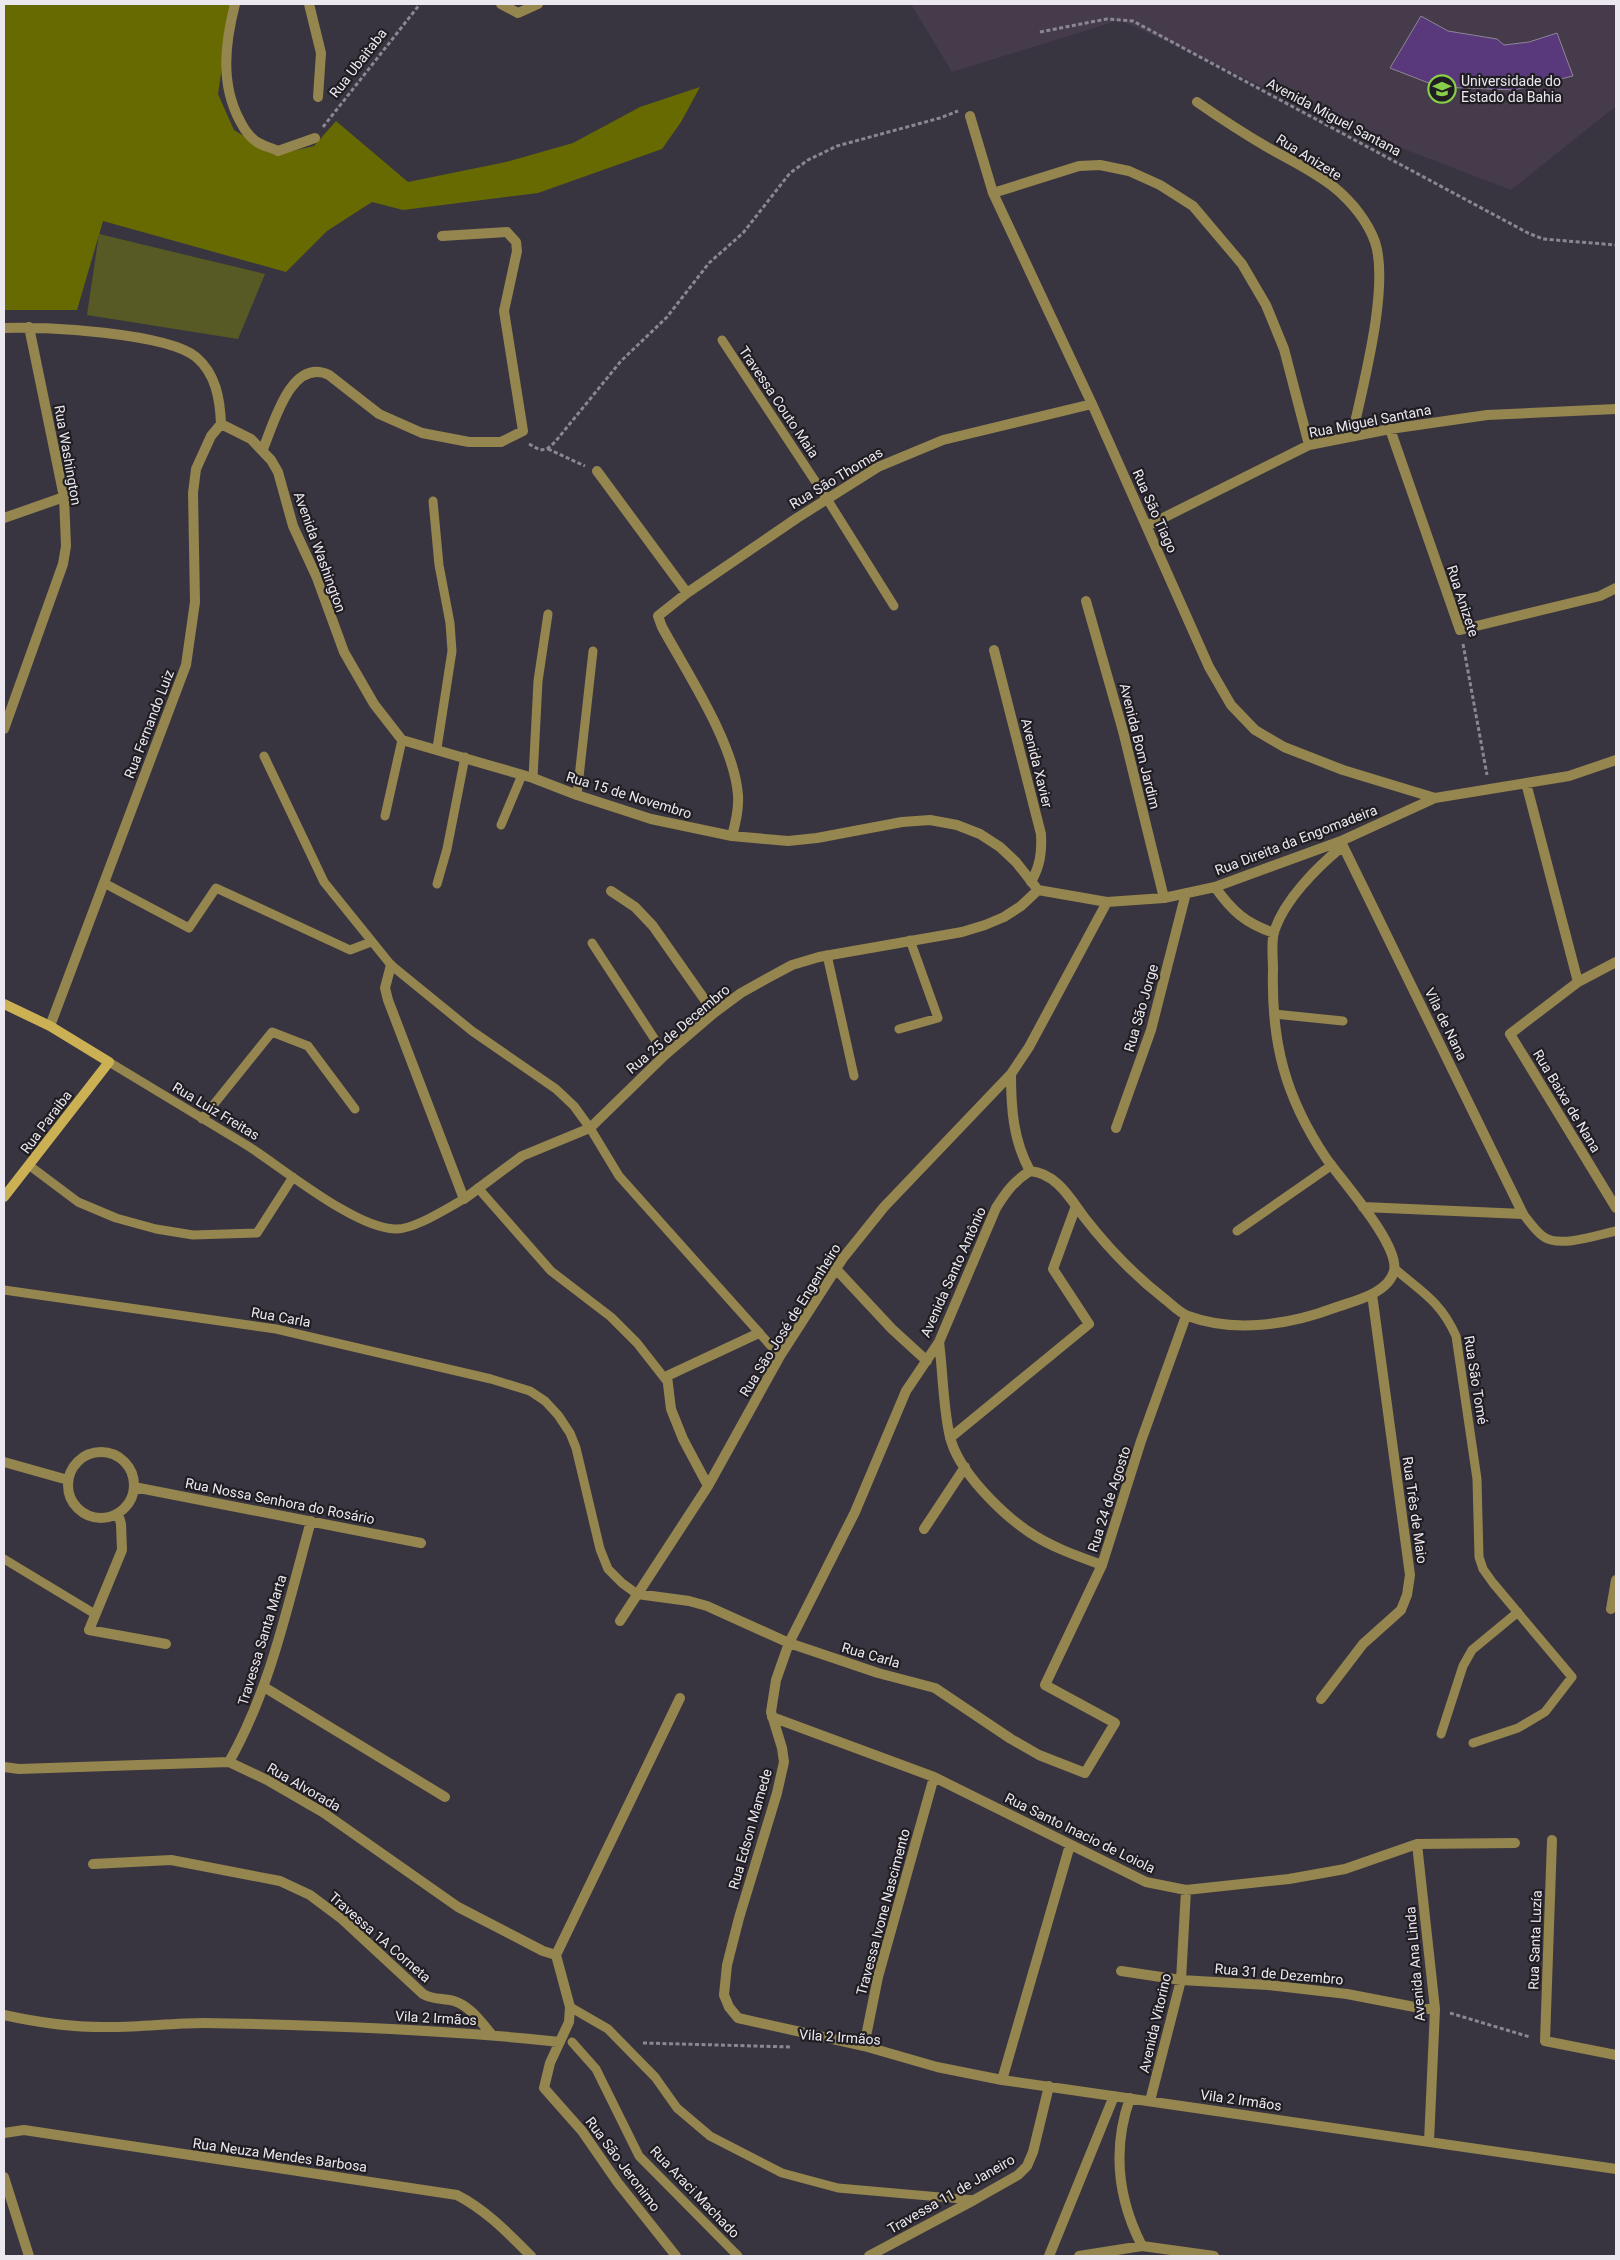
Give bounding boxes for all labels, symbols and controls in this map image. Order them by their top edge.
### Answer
street label: Rua Ubaitaba [326,25,390,101]
place label: Universidade do Estado da Bahia [1461,73,1562,105]
school or university icon: Universidade do Estado da Bahia [1427,74,1457,104]
street label: Avenida Miguel Santana [1264,75,1404,159]
street label: Rua Anizete [1273,131,1345,183]
street label: Travessa Couto Maia [736,343,822,461]
street label: Rua Miguel Santana [1308,401,1432,441]
street label: Rua Washington [51,404,85,506]
street label: Rua São Thomas [787,444,885,512]
street label: Rua São Tiago [1129,467,1181,555]
street label: Avenida Washington [291,490,349,614]
street label: Rua Anizete [1444,563,1482,639]
street label: Rua Fernando Luiz [121,667,177,781]
street label: Avenida Bom Jardim [1117,681,1163,811]
street label: Avenida Xavier [1018,717,1056,810]
street label: Rua 15 de Novembro [564,768,694,822]
street label: Rua Direita da Engomadeira [1213,802,1379,878]
street label: Rua São Jorge [1121,962,1161,1054]
street label: Rua 25 de Decembro [623,981,733,1077]
street label: Vila de Nana [1422,985,1470,1063]
street label: Rua Baixa de Nana [1530,1047,1604,1155]
street label: Rua Luiz Freitas [170,1079,262,1143]
street label: Rua Paraiba [17,1087,75,1157]
street label: Avenida Santo Antônio [917,1204,989,1340]
street label: Rua São José de Engenheiro [736,1241,844,1399]
street label: Rua Carla [250,1304,312,1330]
street label: Rua São Tomé [1461,1334,1491,1426]
street label: Rua 24 de Agosto [1084,1444,1134,1554]
street label: Rua Três de Maio [1400,1456,1430,1564]
street label: Rua Nossa Senhora do Rosário [184,1475,376,1527]
street label: Travessa Santa Marta [234,1573,290,1707]
street label: Rua Carla [840,1639,902,1671]
street label: Rua Alvorada [264,1760,344,1814]
street label: Rua Edson Mamede [725,1767,775,1891]
street label: Rua Santo Inacio de Loiola [1002,1790,1158,1876]
street label: Travessa Ivone Nascimento [853,1827,913,1997]
street label: Travessa 1A Corneta [326,1889,434,1985]
street label: Rua Santa Luzía [1525,1890,1545,1990]
street label: Avenida Ana Linda [1402,1906,1428,2022]
street label: Rua 31 de Dezembro [1214,1960,1344,1988]
street label: Avenida Vitorino [1136,1972,1174,2074]
street label: Vila 2 Irmãos [395,2008,477,2028]
street label: Vila 2 Irmãos [799,2026,881,2048]
street label: Vila 2 Irmãos [1199,2086,1283,2114]
street label: Rua São Jeronimo [582,2114,664,2214]
street label: Rua Neuza Mendes Barbosa [192,2135,368,2175]
street label: Rua Araci Machado [647,2143,743,2241]
street label: Travessa 11 de Janeiro [885,2151,1017,2237]

